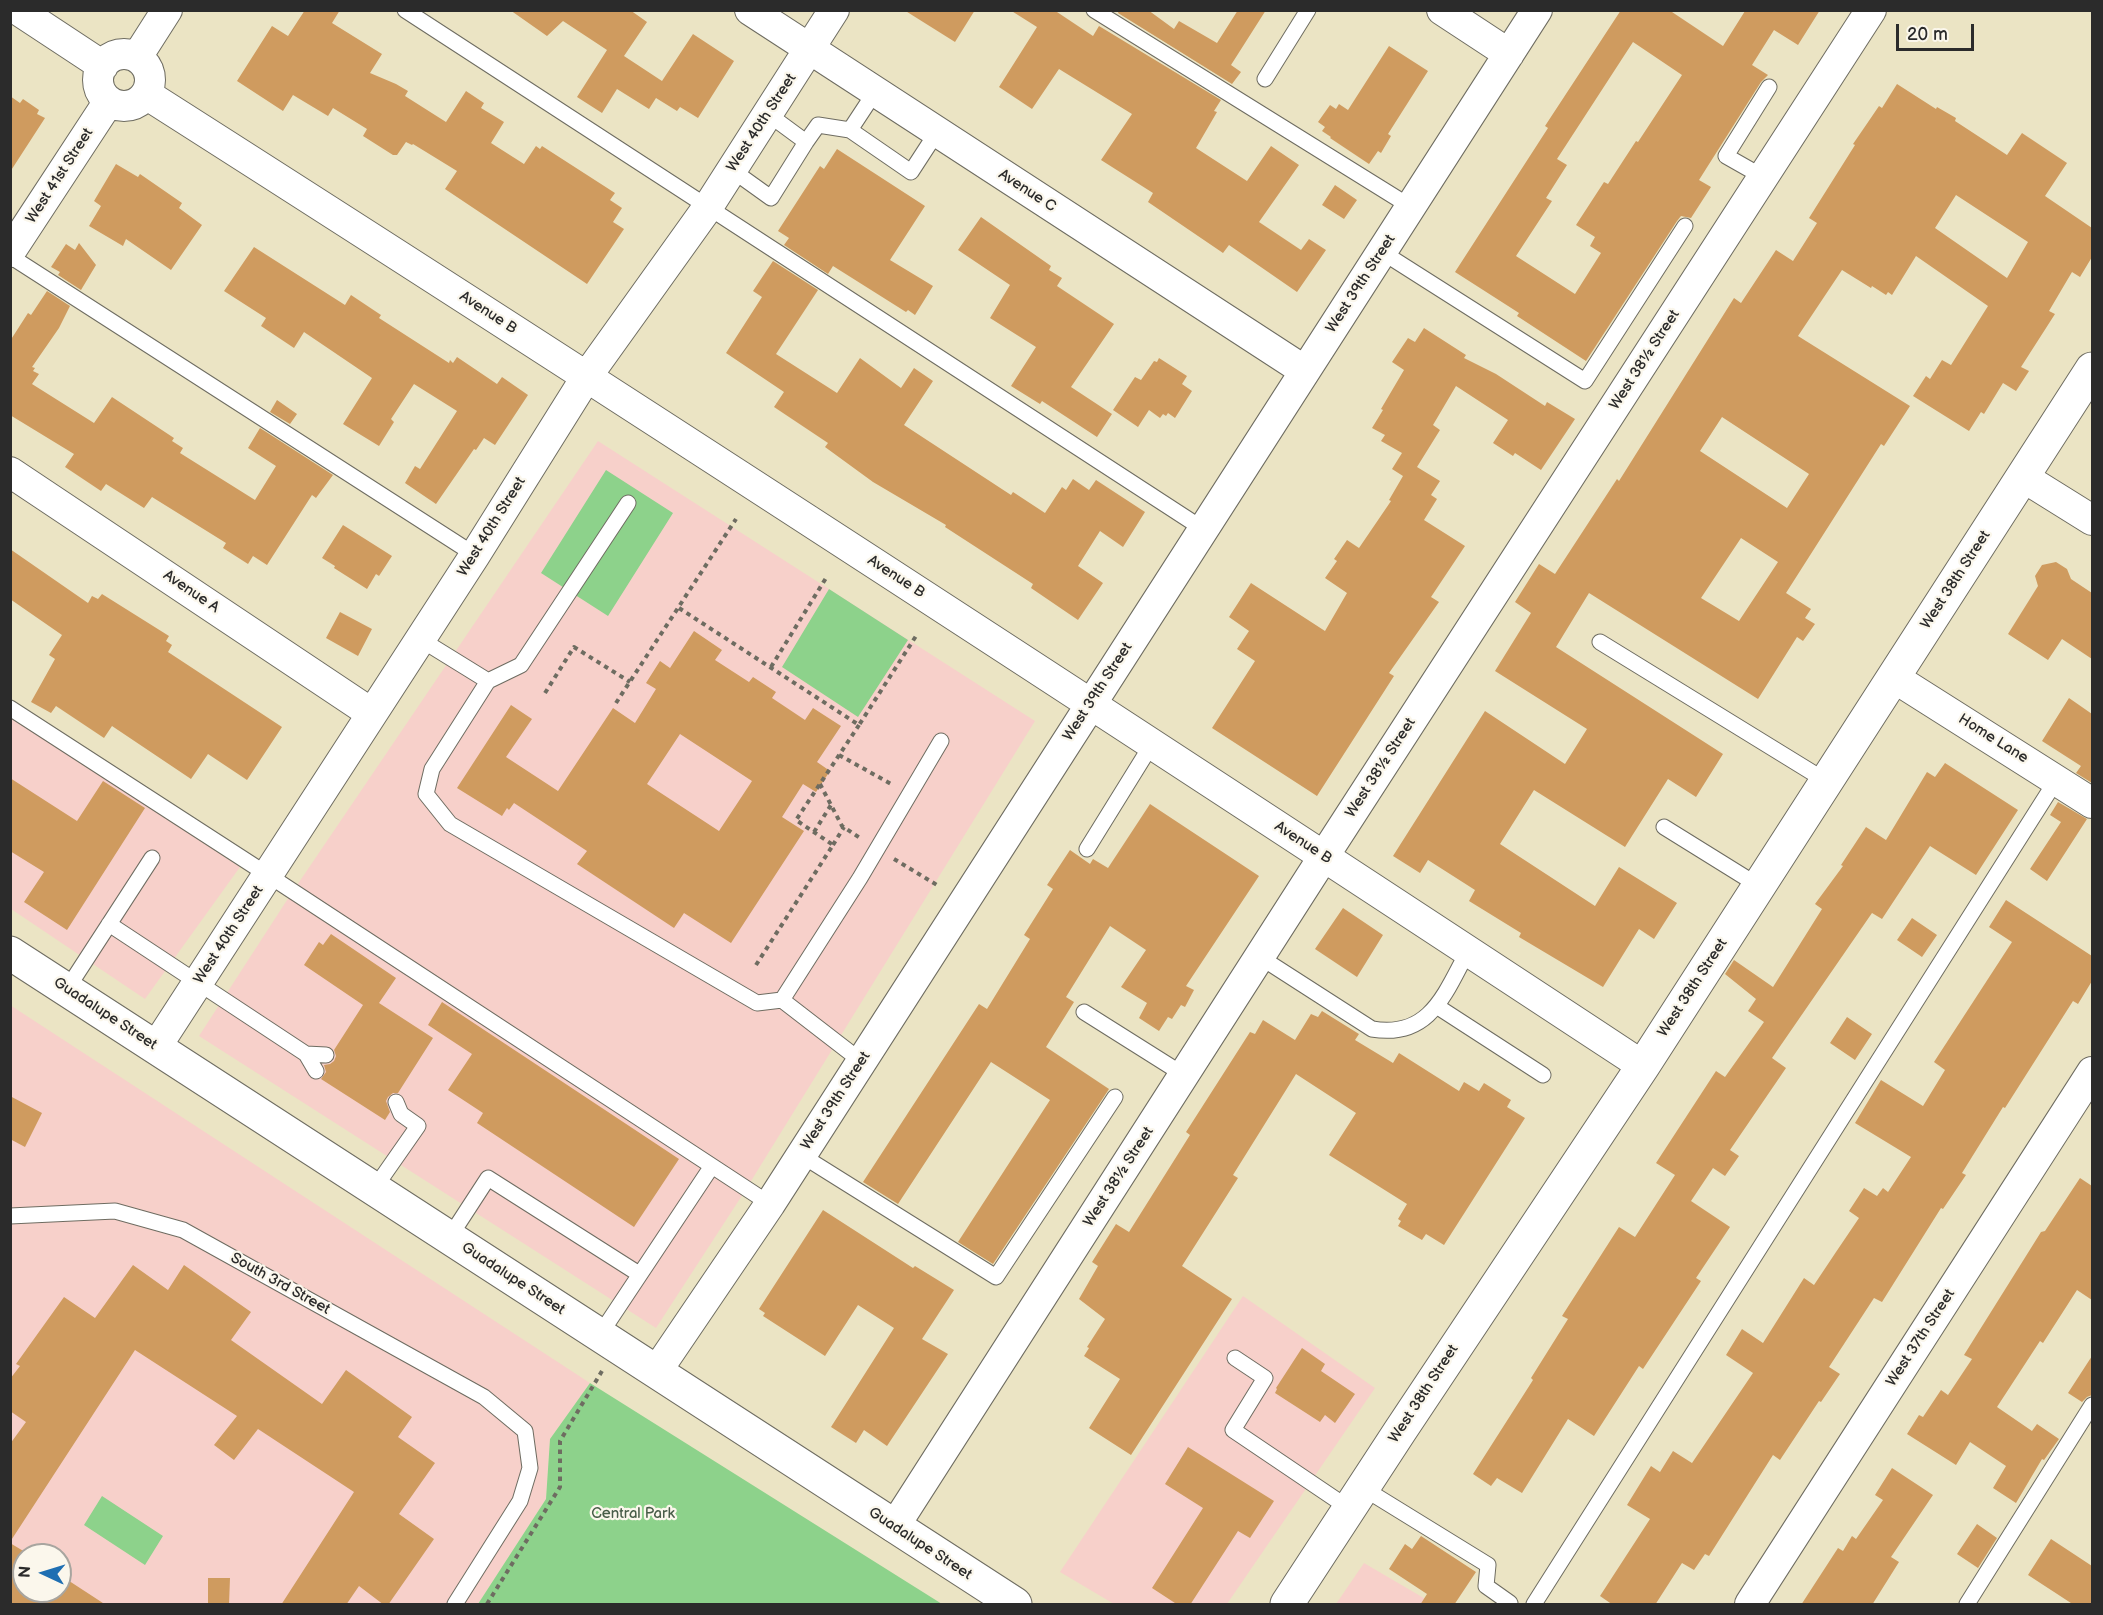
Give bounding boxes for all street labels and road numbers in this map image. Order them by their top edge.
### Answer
street label: West 40th Street [723,70,801,176]
street label: West 41st Street [22,125,98,227]
street label: Avenue C [995,166,1059,216]
street label: West 39th Street [1322,231,1400,337]
street label: Avenue B [456,288,520,338]
street label: West 38½ Street [1606,307,1684,413]
street label: West 40th Street [454,474,530,580]
street label: West 38th Street [1917,527,1995,633]
street label: Avenue B [864,552,928,602]
street label: Avenue A [160,567,222,617]
street label: West 39th Street [1059,639,1137,745]
street label: Home Lane [1955,710,2031,768]
street label: West 38½ Street [1342,715,1420,821]
street label: Avenue B [1271,818,1335,868]
street label: West 40th Street [190,882,268,988]
street label: West 38th Street [1654,935,1732,1041]
street label: Guadalupe Street [50,974,160,1054]
street label: West 39th Street [797,1048,875,1154]
street label: West 38½ Street [1080,1124,1158,1230]
street label: Guadalupe Street [458,1239,568,1319]
street label: South 3rd Street [227,1249,333,1319]
street label: West 37th Street [1883,1286,1959,1390]
street label: West 38th Street [1385,1341,1463,1447]
street label: Guadalupe Street [865,1504,975,1584]

